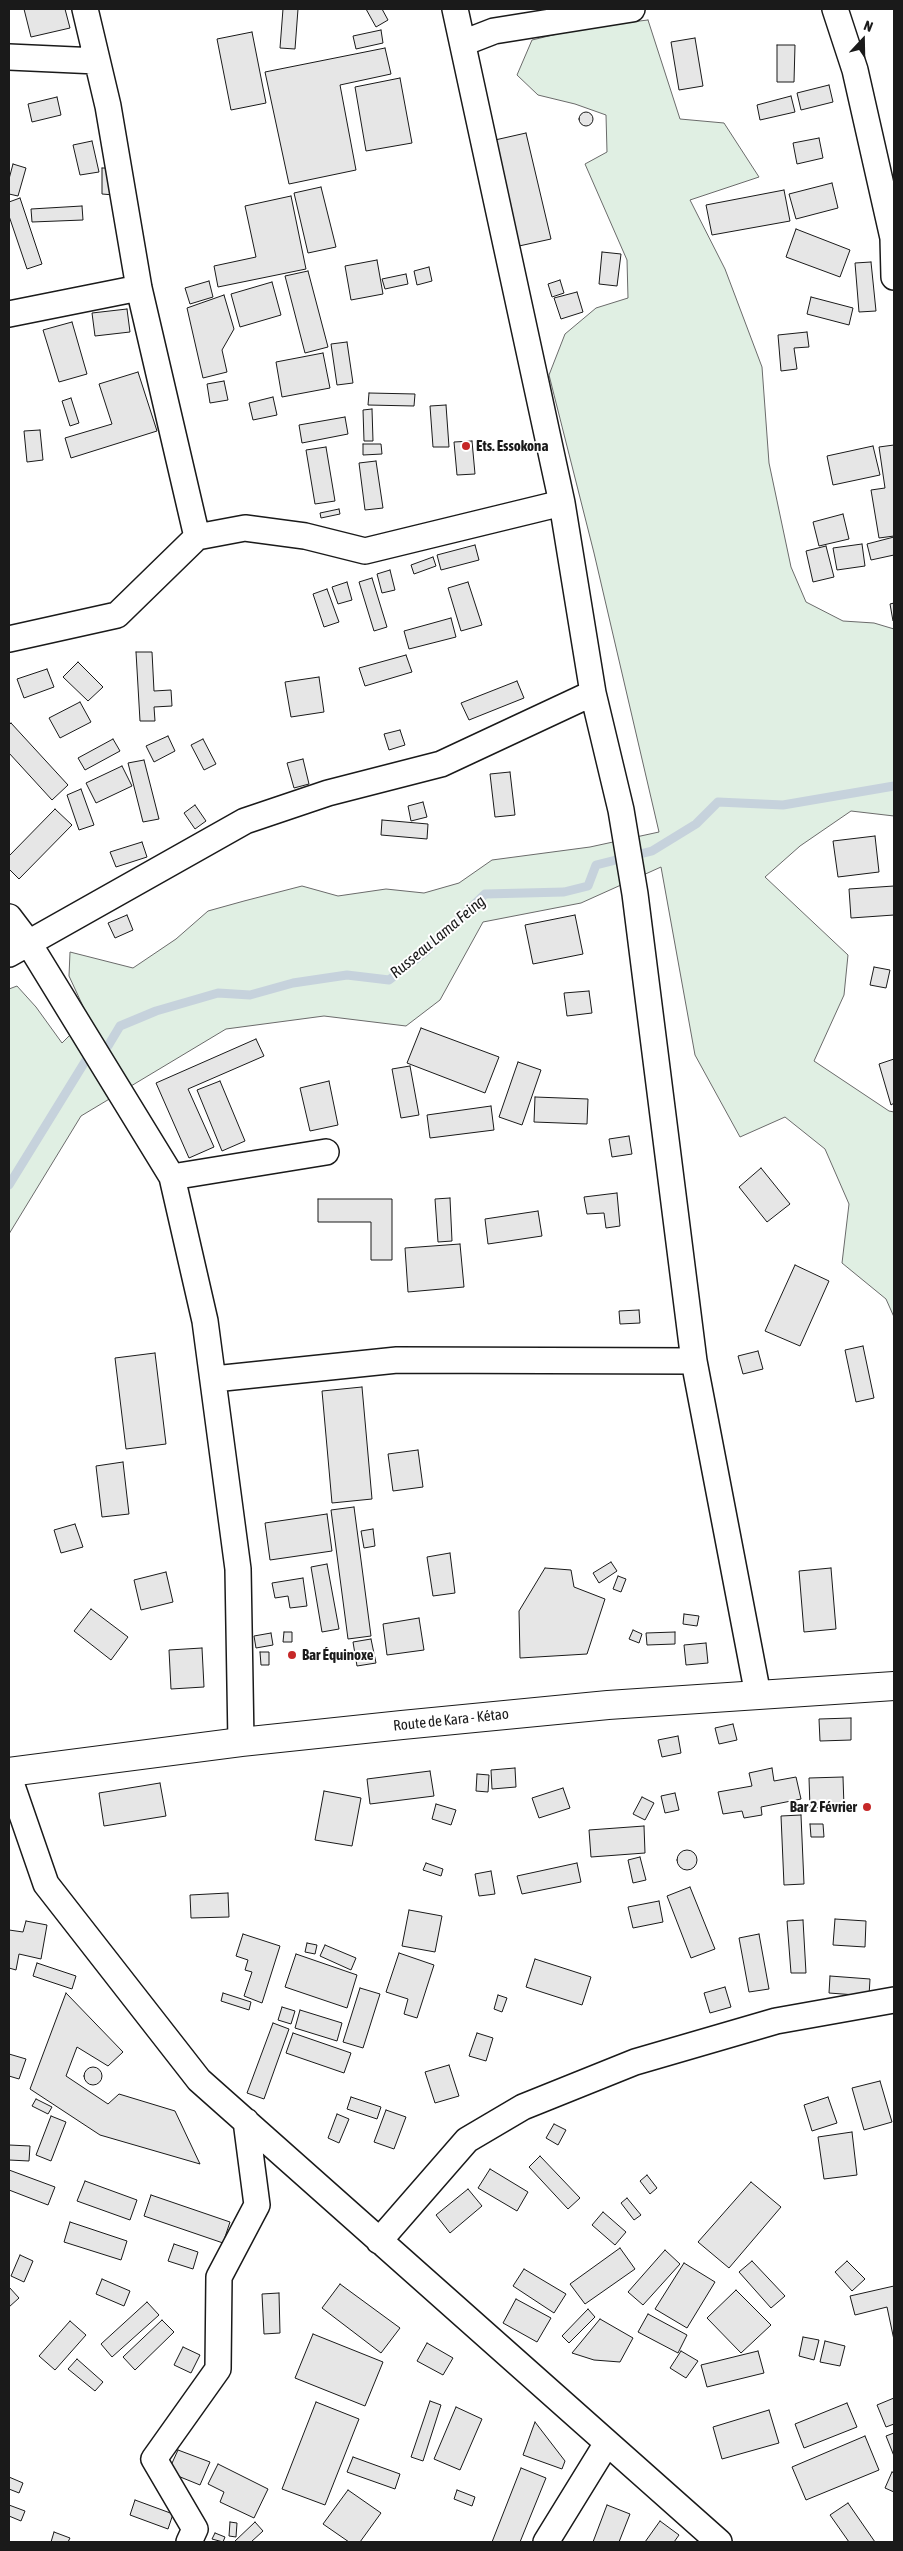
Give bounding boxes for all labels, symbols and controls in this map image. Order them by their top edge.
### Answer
north arrow [838,15,888,65]
text: N [862,17,875,35]
place label: Ets. Essokona [476,437,548,455]
marker: Ets. Essokona [460,440,472,452]
water label: Russeau Lama Feing [386,892,490,982]
place label: Bar Équinoxe [302,1646,374,1664]
marker: Bar Équinoxe [286,1649,298,1661]
street label: Route de Kara - Kétao [392,1705,510,1735]
place label: Bar 2 Février [790,1798,857,1816]
marker: Bar 2 Février [861,1801,873,1813]

